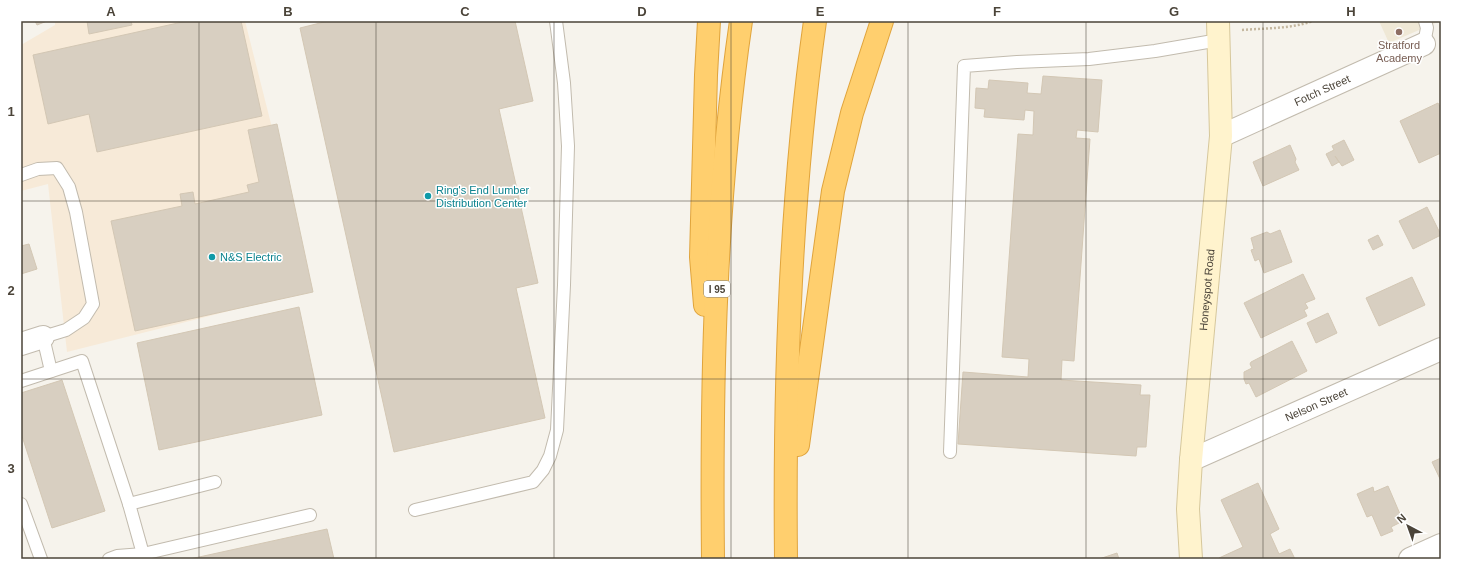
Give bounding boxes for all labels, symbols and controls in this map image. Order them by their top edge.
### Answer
text: A [106,4,116,19]
text: B [283,4,293,19]
text: C [460,4,470,19]
text: D [637,4,647,19]
text: E [816,4,825,19]
text: F [993,4,1001,19]
text: G [1169,4,1179,19]
text: H [1346,4,1356,19]
marker: Stratford Academy [1394,27,1404,37]
place label: Stratford Academy [1376,39,1422,64]
street label: Fotch Street [1292,72,1352,108]
text: 1 [7,104,15,119]
place label: Ring's End Lumber Distribution Center [436,184,530,209]
marker: Ring's End Lumber Distribution Center [423,191,433,201]
street label: Honeyspot Road [1197,249,1217,331]
place label: N&S Electric [220,251,282,263]
marker: N&S Electric [207,252,217,262]
road number: I 95 [704,281,730,297]
text: 2 [7,283,15,298]
street label: Nelson Street [1283,385,1349,423]
text: 3 [7,461,15,476]
north arrow [1388,506,1428,546]
text: N [1395,511,1408,526]

